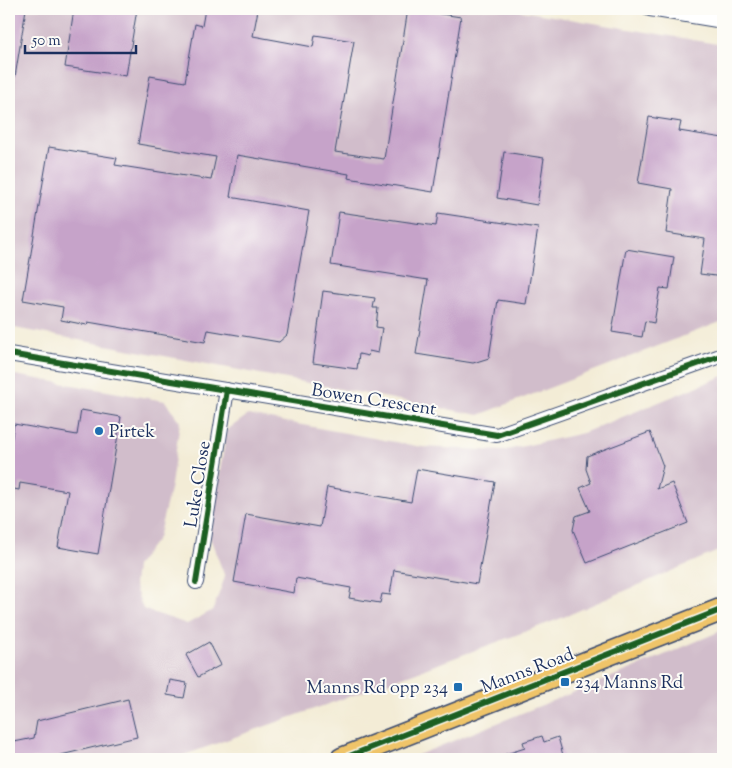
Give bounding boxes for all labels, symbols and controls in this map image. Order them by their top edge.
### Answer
scale bar [25,22,136,54]
text: 50 m [31,31,61,52]
street label: Bowen Crescent [309,378,438,424]
place label: Pirtek [109,420,155,446]
marker: Pirtek [93,425,105,437]
street label: Luke Close [179,439,219,530]
street label: Manns Road [478,642,578,701]
place label: 234 Manns Rd [575,671,683,697]
place label: Manns Rd opp 234 [307,676,448,702]
marker: 234 Manns Rd [559,676,571,688]
marker: Manns Rd opp 234 [452,681,464,693]

